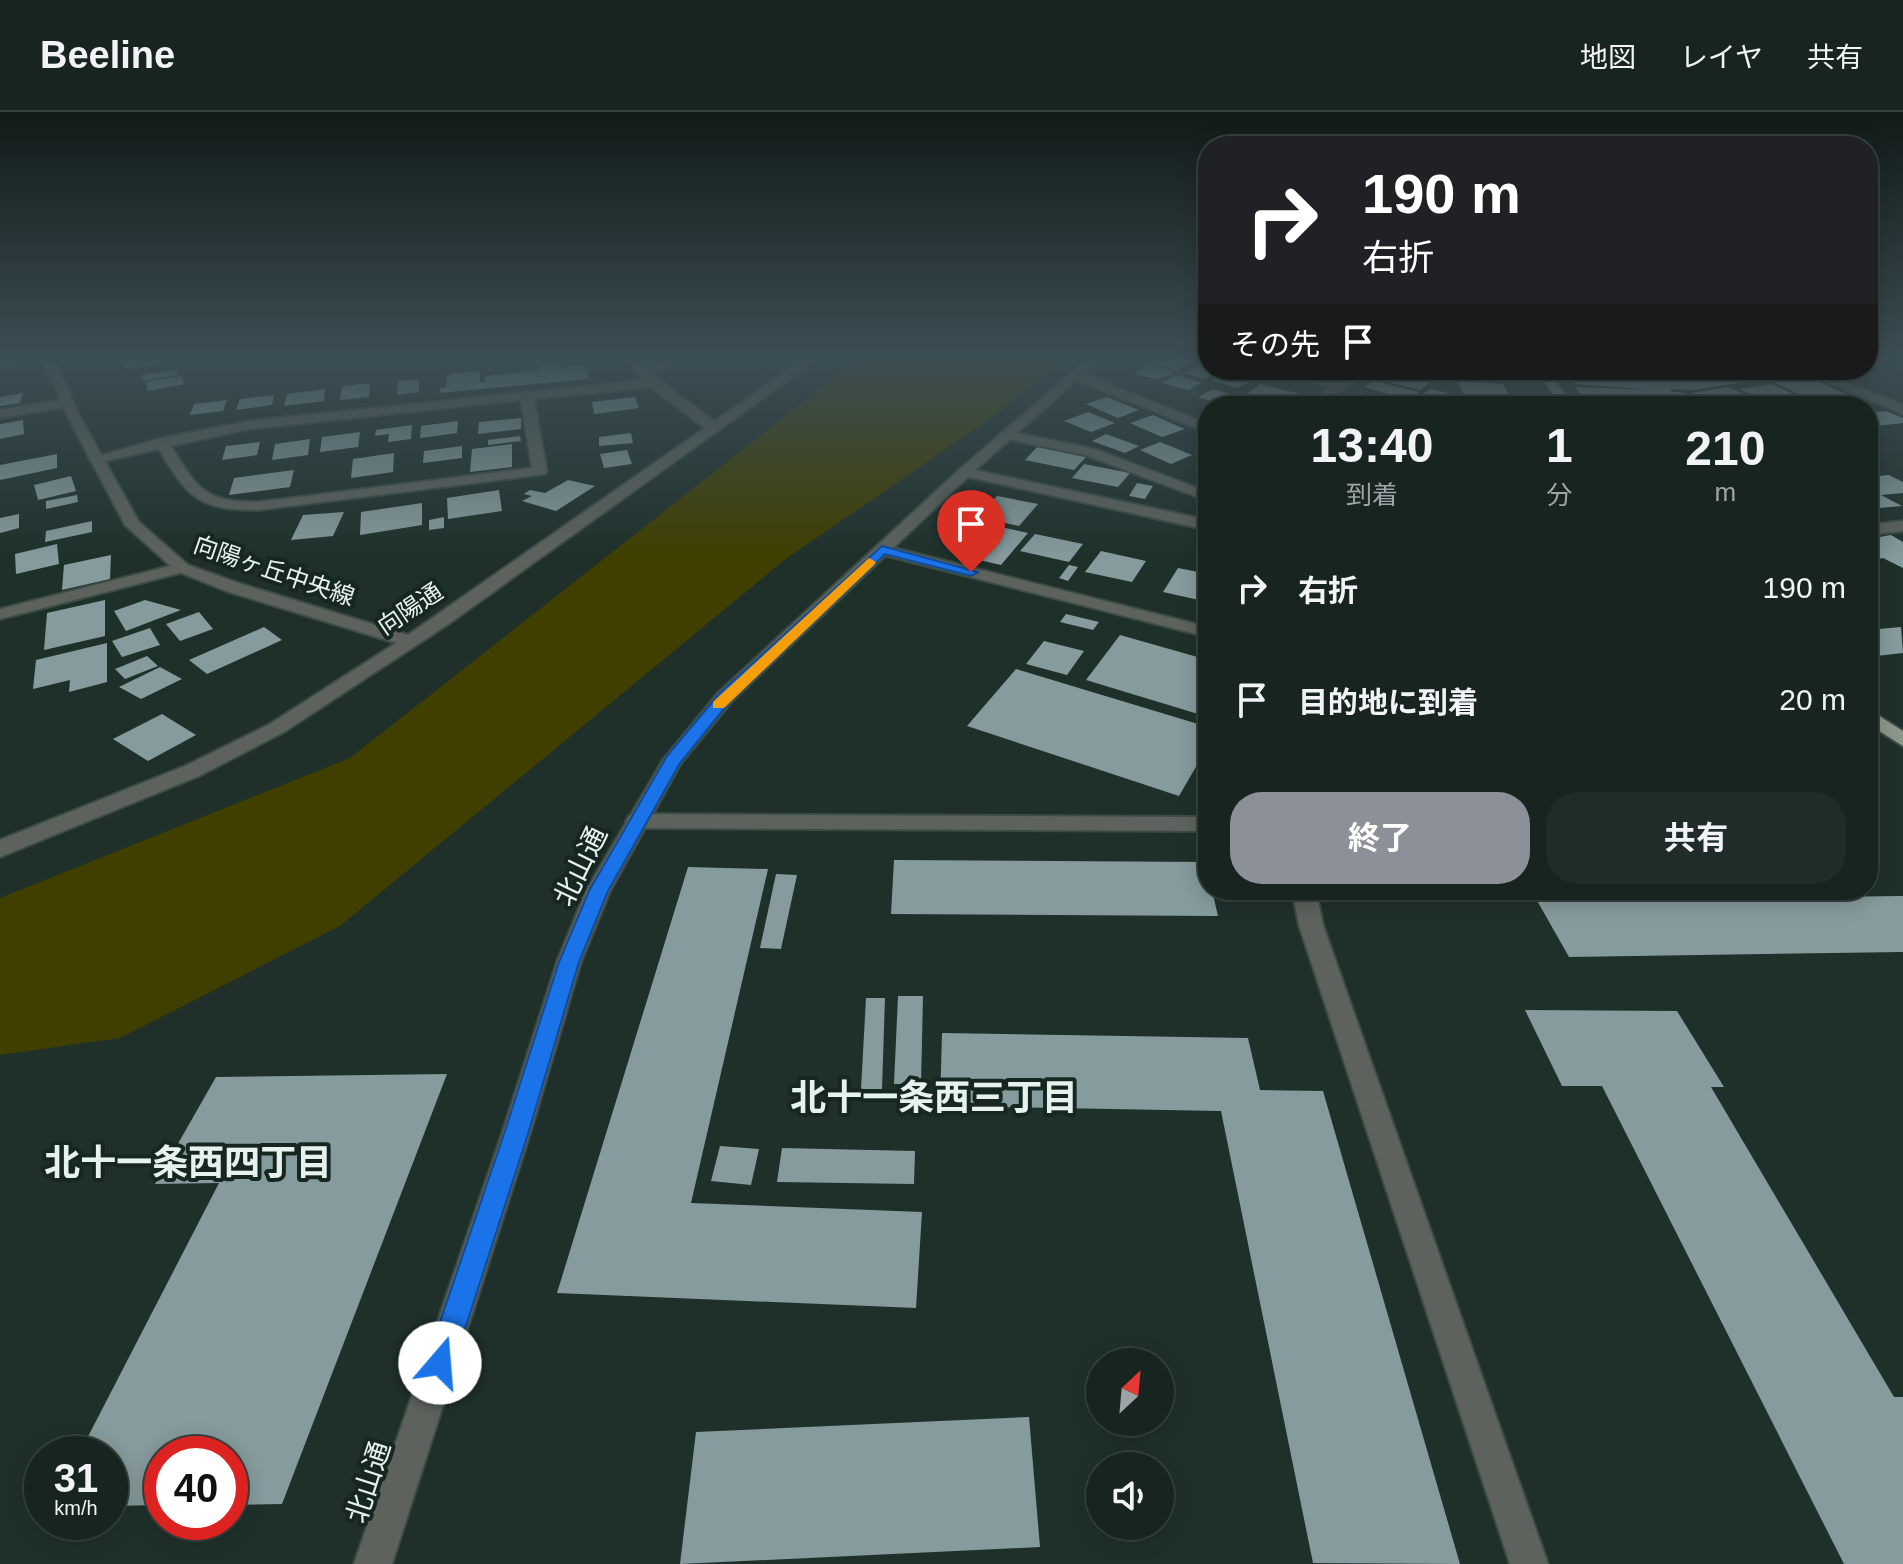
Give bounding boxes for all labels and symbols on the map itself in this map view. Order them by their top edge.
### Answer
pin [937,490,1005,572]
street label: 向陽ヶ丘中央線 [190,530,358,611]
street label: 向陽通 [372,577,447,640]
street label: 北山通 [548,822,613,911]
district label: 北十一条西三丁目 [790,1077,1078,1118]
district label: 北十一条西四丁目 [44,1142,332,1183]
position arrow [398,1321,482,1405]
north arrow [1086,1348,1174,1436]
speed limit sign: 40 [144,1436,248,1540]
street label: 北山通 [341,1437,396,1527]

